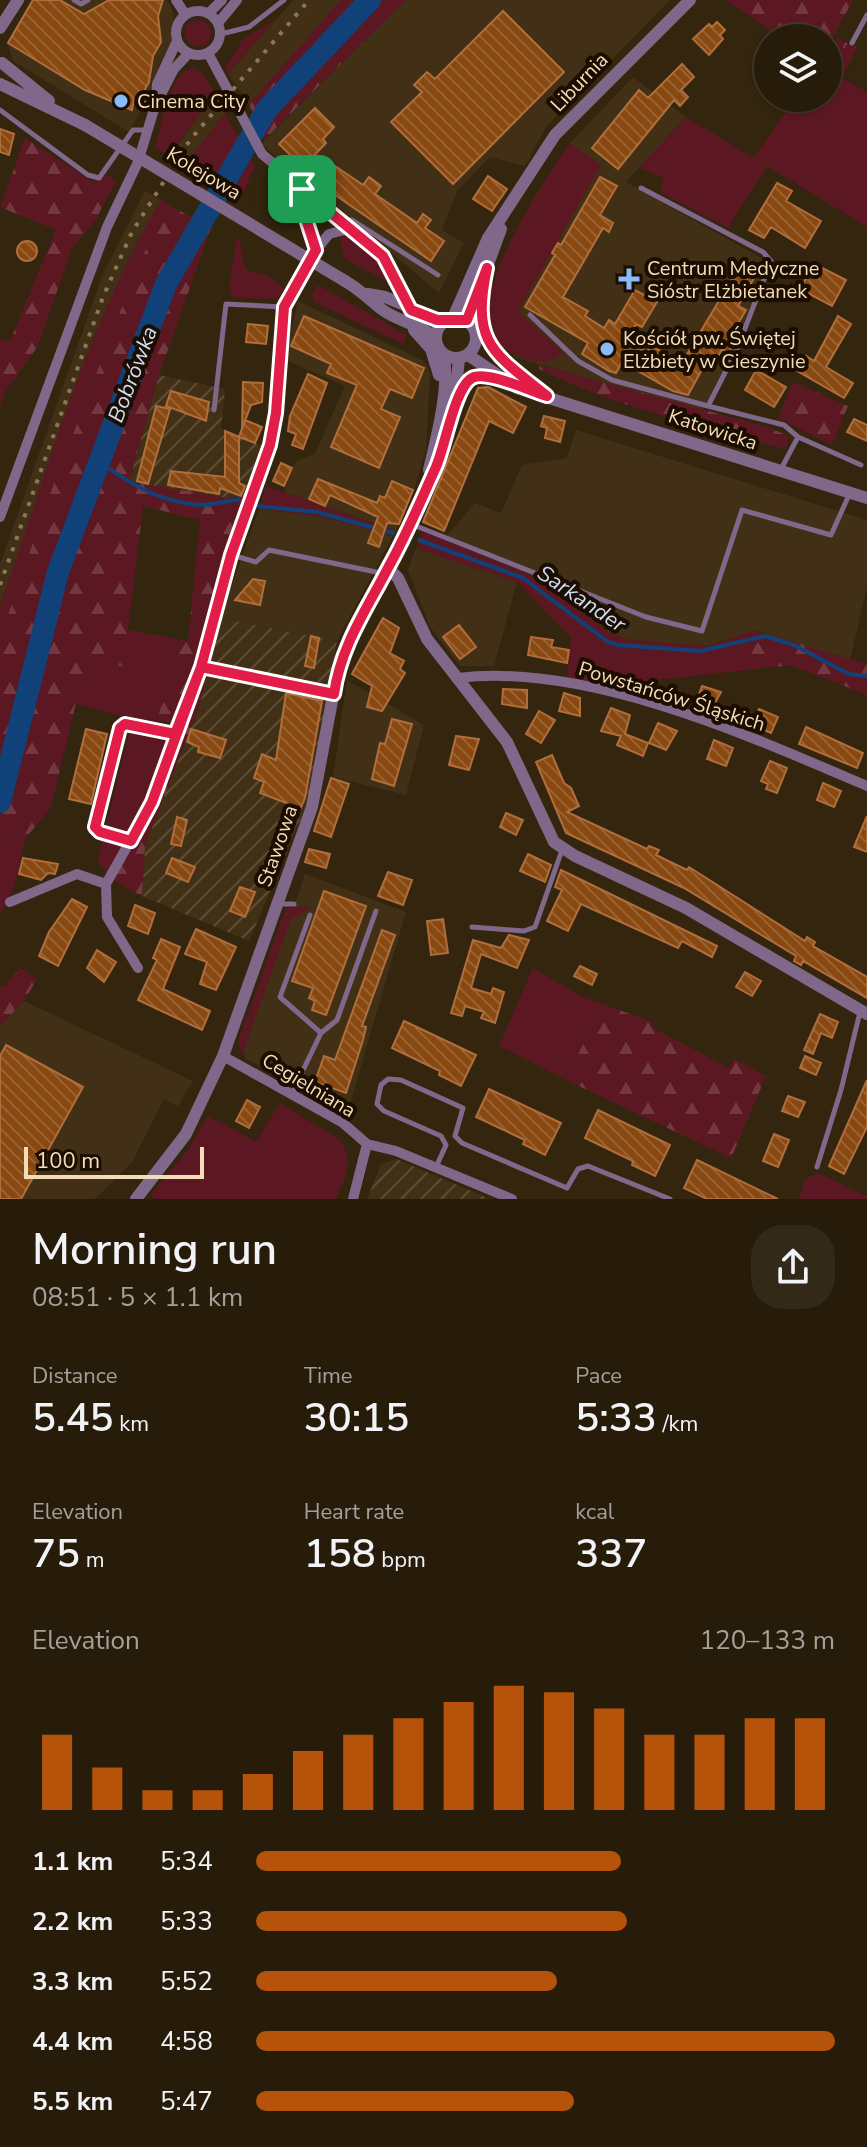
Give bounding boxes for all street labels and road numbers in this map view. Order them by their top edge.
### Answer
street label: Liburnia [545,47,614,118]
street label: Kolejowa [161,141,246,206]
street label: Katowicka [665,402,761,457]
street label: Powstańców Śląskich [575,655,769,738]
street label: Stawowa [251,802,304,891]
street label: Cegielniana [257,1047,361,1124]

